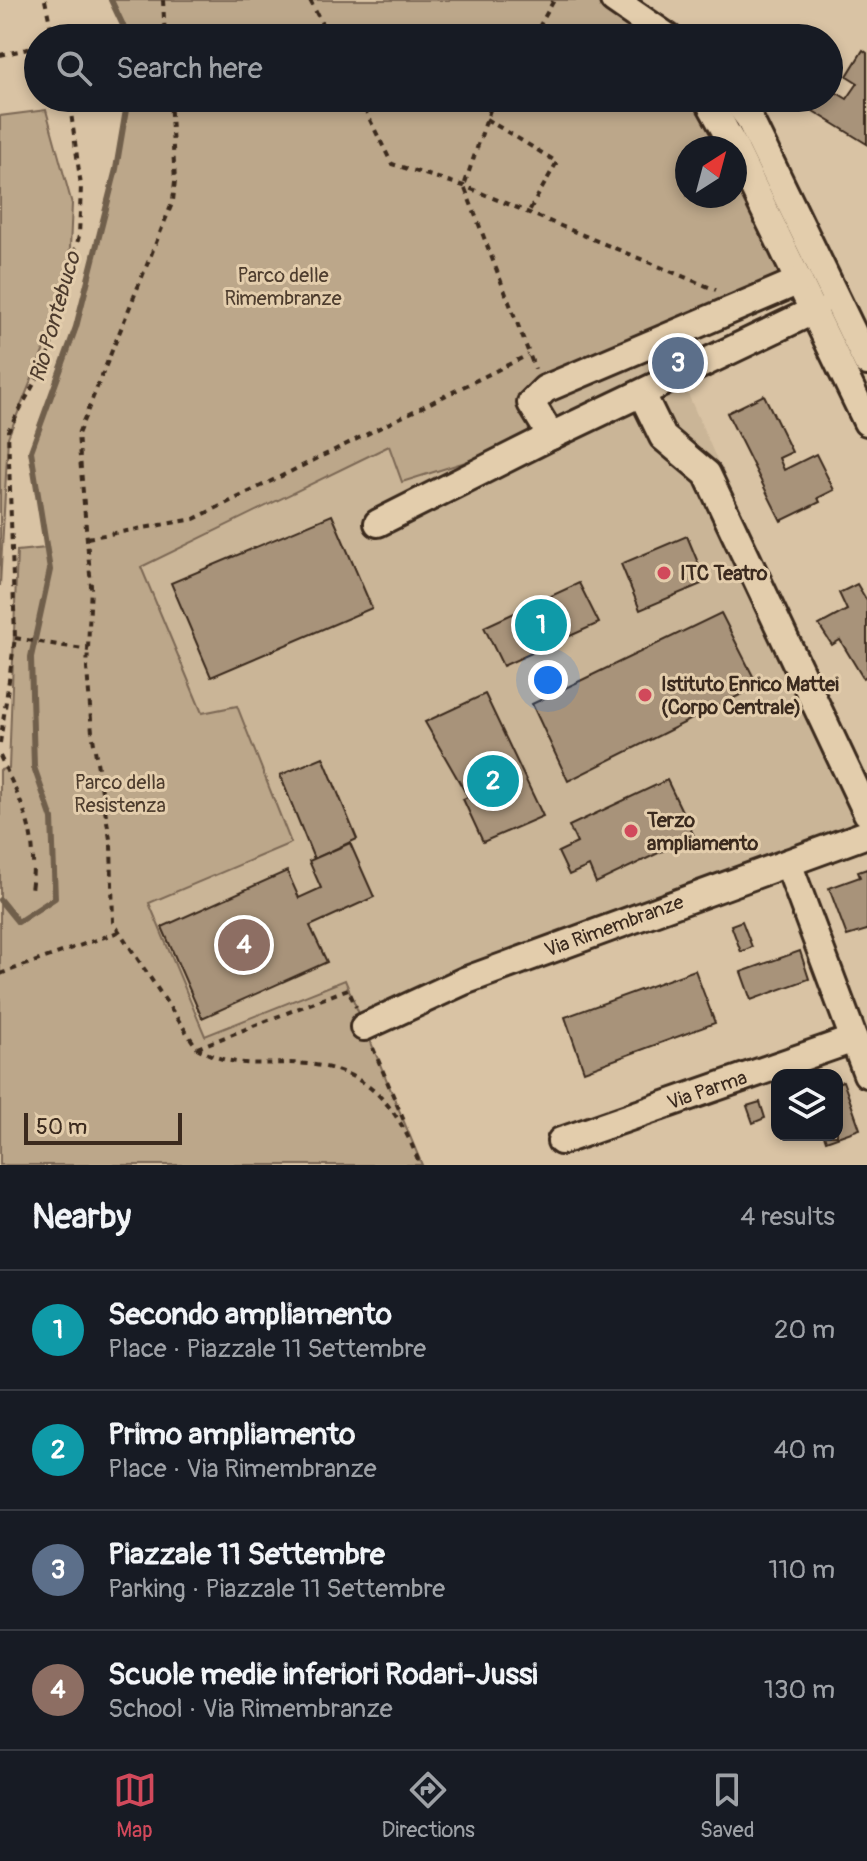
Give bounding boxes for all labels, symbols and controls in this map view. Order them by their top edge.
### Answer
search box [24,24,843,112]
icon: search [52,46,96,90]
text: Search here [116,50,263,87]
north arrow [675,136,747,208]
water label: Rio Pontebuco [23,247,87,385]
park label: Parco delle Rimembranze [224,263,342,311]
pin: 3 [652,333,704,393]
place label: ITC Teatro [680,561,768,586]
marker: ITC Teatro [655,564,673,582]
pin: 1 [515,595,567,655]
your location [528,660,568,700]
place label: Istituto Enrico Mattei (Corpo Centrale) [661,672,839,720]
marker: Istituto Enrico Mattei (Corpo Centrale) [636,686,654,704]
pin: 2 [467,751,519,811]
park label: Parco della Resistenza [74,770,166,818]
place label: Terzo ampliamento [646,808,759,856]
marker: Terzo ampliamento [622,822,640,840]
street label: Via Rimembranze [541,889,687,963]
pin: 4 [218,915,270,975]
street label: Via Parma [664,1065,750,1115]
map controls [771,1069,843,1141]
button: layers [771,1069,843,1141]
scale bar [24,1109,182,1145]
text: 50 m [36,1113,87,1141]
text: Nearby [32,1196,131,1239]
text: 4 results [740,1201,835,1233]
text: Secondo ampliamento [108,1296,392,1333]
text: 1 [53,1314,63,1346]
text: 20 m [774,1314,835,1346]
text: Place · Piazzale 11 Settembre [108,1333,426,1365]
text: Primo ampliamento [108,1416,355,1453]
text: 2 [51,1434,65,1466]
text: 40 m [773,1434,835,1466]
text: Place · Via Rimembranze [108,1453,377,1485]
text: Piazzale 11 Settembre [108,1536,385,1573]
text: 3 [51,1554,65,1586]
text: 110 m [768,1554,835,1586]
text: Parking · Piazzale 11 Settembre [108,1573,445,1605]
text: Scuole medie inferiori Rodari-Jussi [108,1656,538,1693]
text: 4 [50,1674,66,1706]
text: 130 m [764,1674,835,1706]
text: School · Via Rimembranze [108,1693,393,1725]
tab: Map [113,1768,157,1844]
tab: Directions [382,1768,475,1844]
tab: Saved [700,1768,754,1844]

